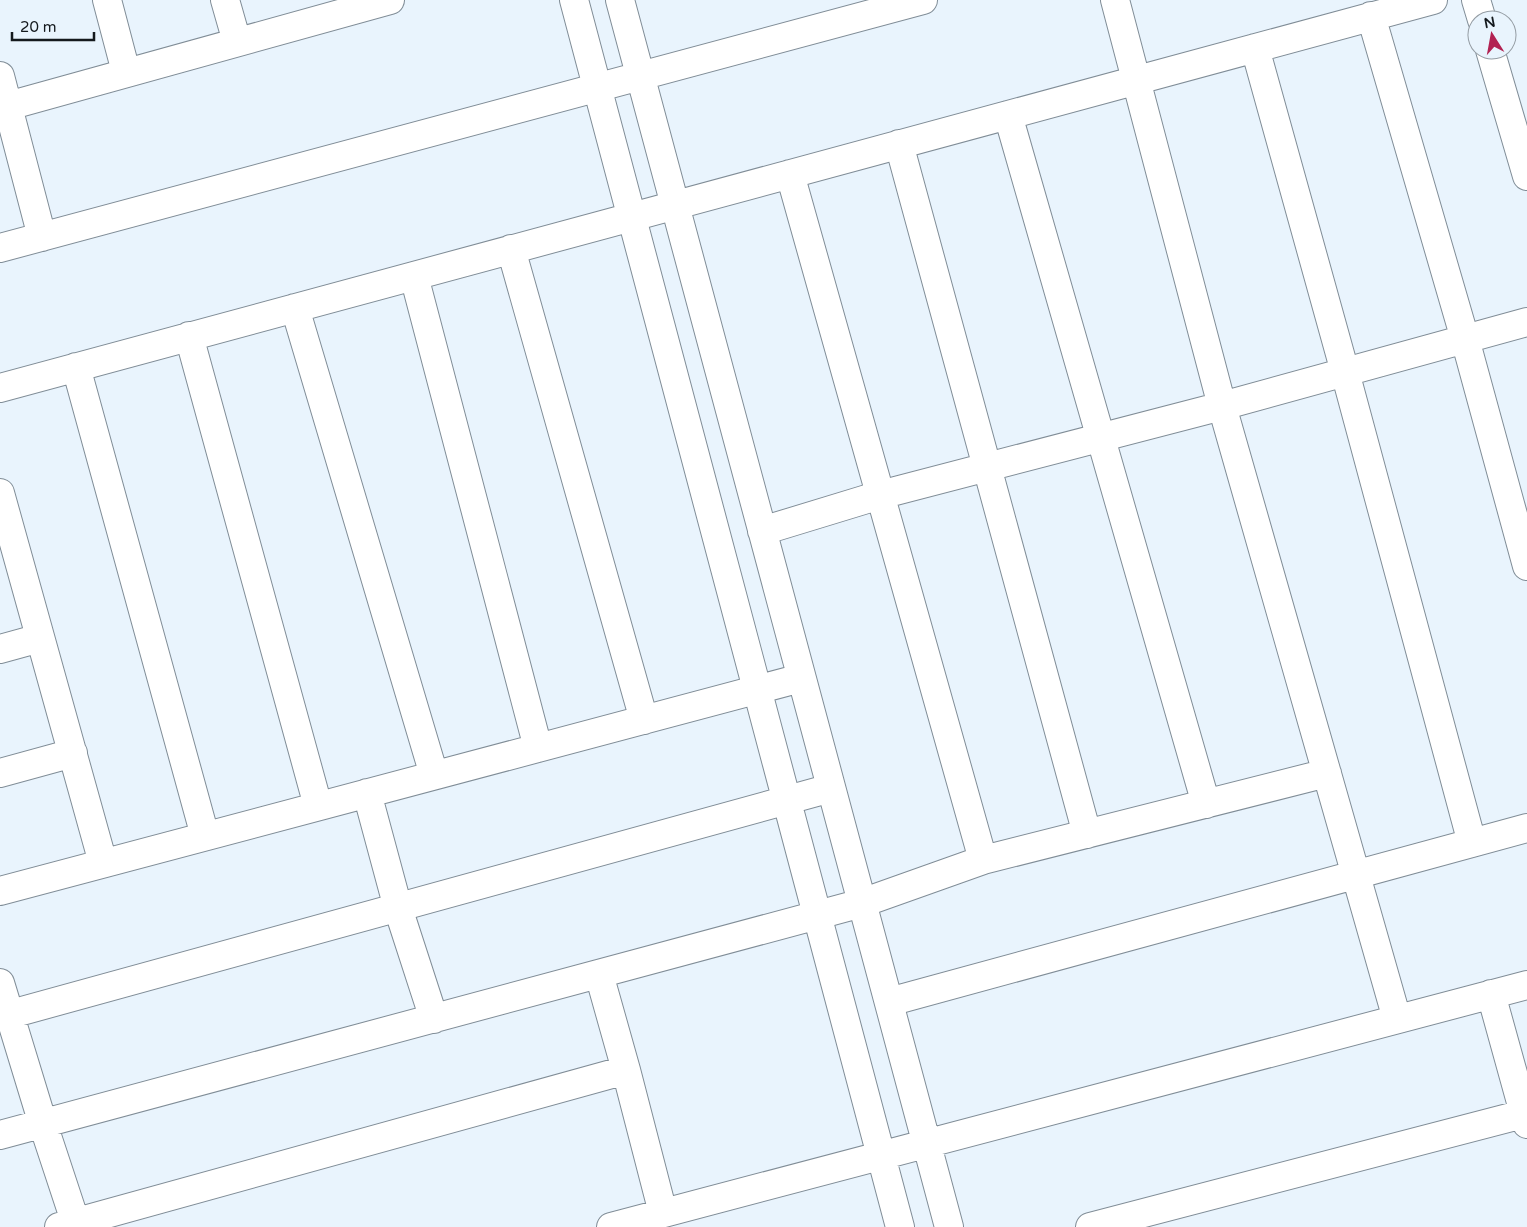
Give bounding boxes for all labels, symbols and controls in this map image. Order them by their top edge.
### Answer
scale bar [12,10,95,42]
north arrow [1467,10,1517,60]
text: N [1482,13,1497,32]
text: 20 m [20,18,57,36]

